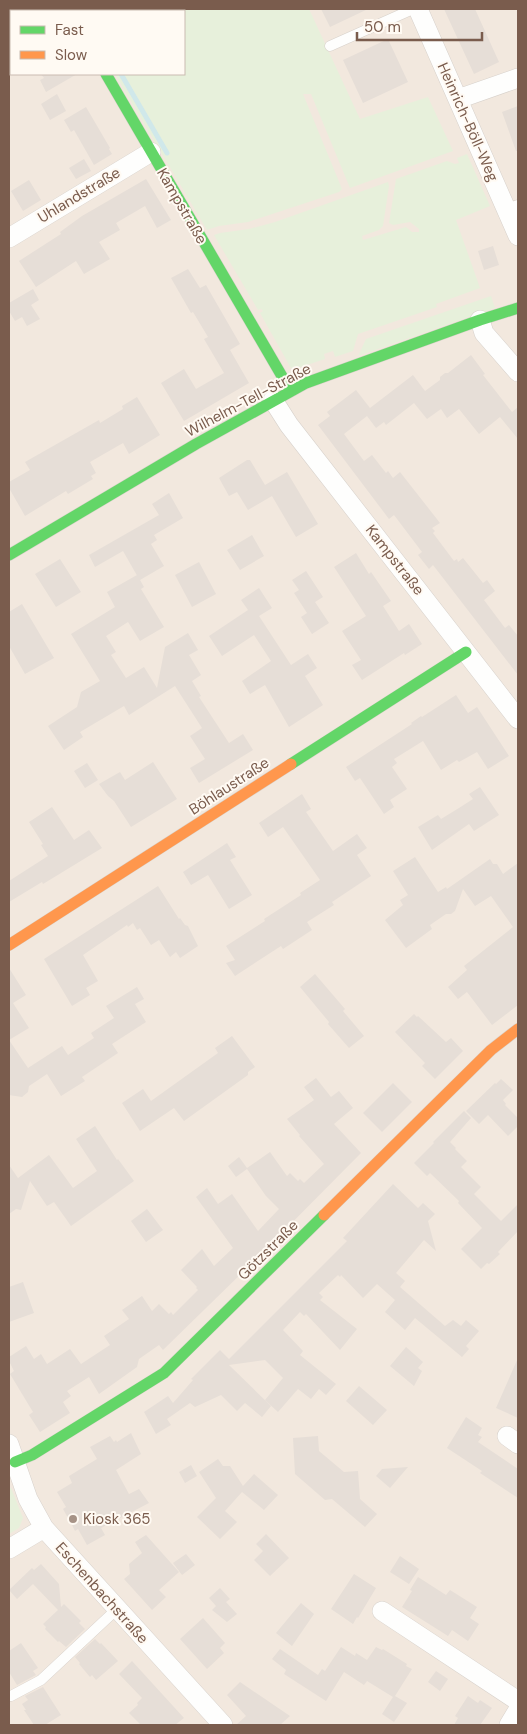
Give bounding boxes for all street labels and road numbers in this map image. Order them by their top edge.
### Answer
street label: Heinrich-Böll-Weg [433,59,503,185]
street label: Uhlandstraße [34,162,124,228]
street label: Kampstraße [152,164,212,248]
street label: Wilhelm-Tell-Straße [182,358,314,442]
street label: Kampstraße [361,521,429,599]
street label: Böhlaustraße [185,753,273,819]
street label: Götzstraße [233,1215,303,1285]
street label: Eschenbachstraße [51,1538,153,1648]

